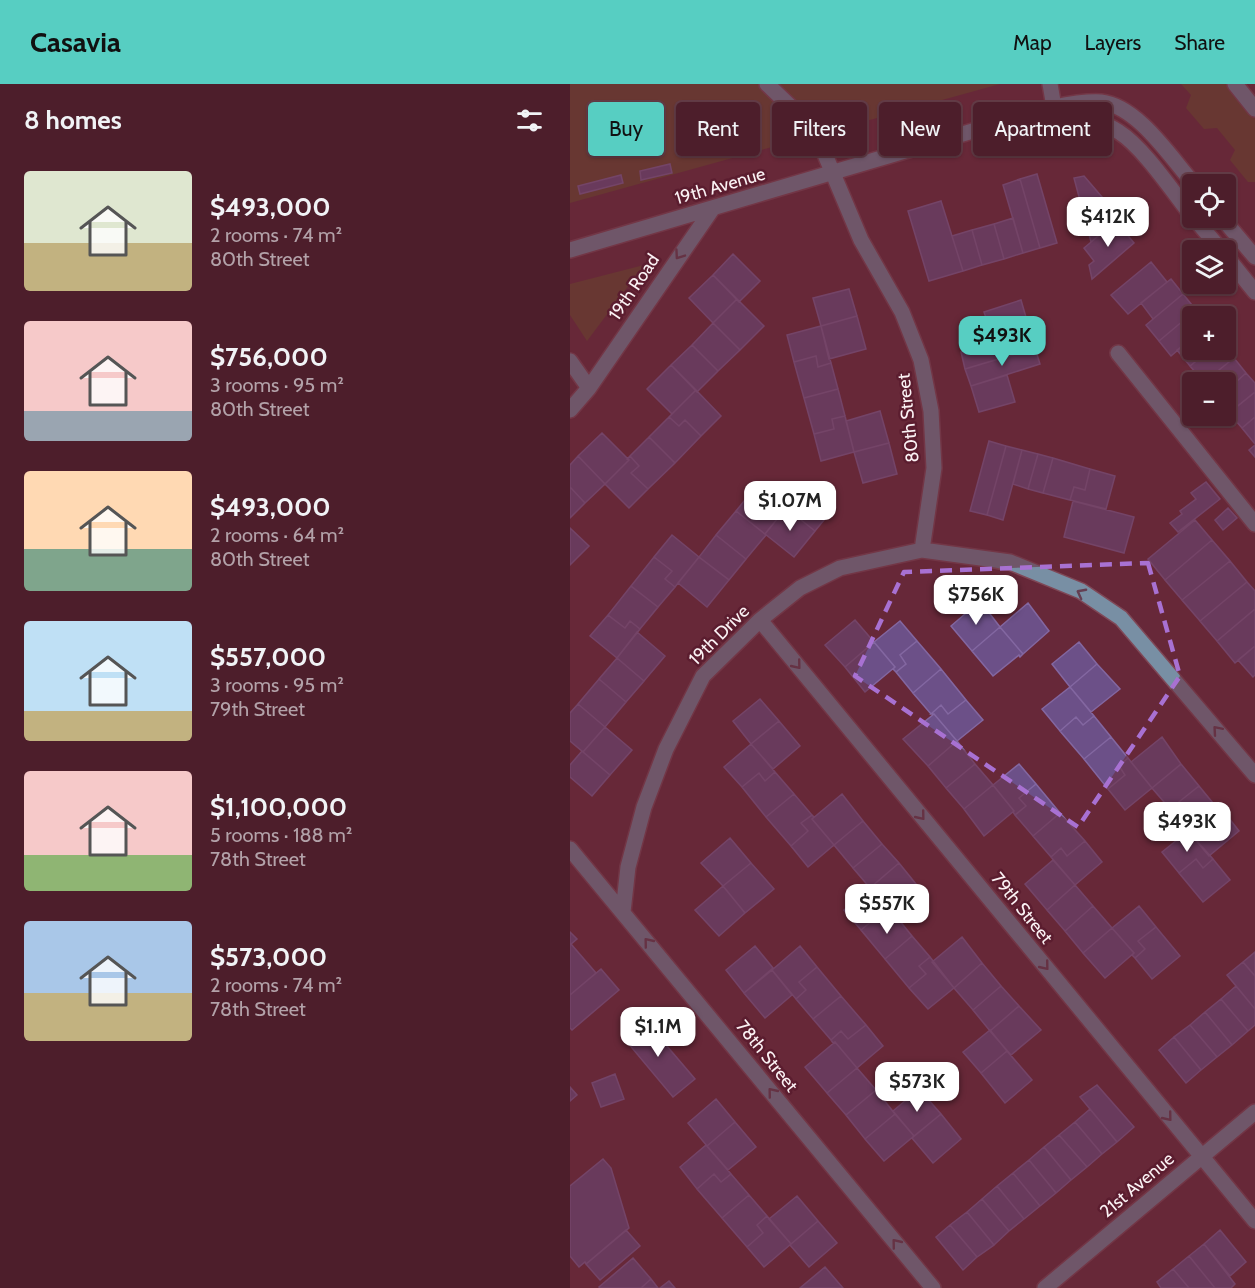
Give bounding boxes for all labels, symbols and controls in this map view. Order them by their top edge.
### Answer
text: Casavia [30,25,121,59]
text: Map [1013,30,1052,55]
text: Layers [1085,30,1141,55]
text: Share [1174,30,1225,55]
chip: Buy [588,102,664,156]
chip: Rent [676,102,760,156]
chip: Filters [772,102,867,156]
chip: New [879,102,961,156]
chip: Apartment [973,102,1112,156]
text: 8 homes [24,104,122,136]
icon: filters [513,104,546,137]
street label: 19th Avenue [672,163,768,209]
map controls [1182,174,1236,426]
button: locate [1182,174,1236,228]
text: $493,000 [210,191,331,223]
icon: home [72,195,144,267]
pin: $412K [1066,197,1150,248]
text: $412K [1081,204,1135,228]
text: 2 rooms · 74 m² [210,223,342,247]
button: layers [1182,240,1236,294]
text: 80th Street [210,247,310,271]
one-way arrow [675,249,686,260]
street label: 19th Road [604,250,664,324]
button: + [1182,306,1236,360]
pin: $493K [960,316,1044,367]
text: $493K [973,323,1031,347]
text: $756,000 [210,341,328,373]
icon: home [72,345,144,417]
street label: 80th Street [892,372,924,464]
button: − [1182,372,1236,426]
text: 3 rooms · 95 m² [210,373,344,397]
text: 80th Street [210,397,310,421]
pin: $1.07M [741,481,839,532]
text: $1.07M [758,488,822,512]
text: $493,000 [210,491,331,523]
icon: home [72,495,144,567]
text: 2 rooms · 64 m² [210,523,344,547]
text: 80th Street [210,547,310,571]
pin: $756K [934,575,1018,626]
text: $756K [948,582,1004,606]
one-way arrow [1077,589,1087,600]
street label: 19th Drive [684,600,754,670]
text: $557,000 [210,641,326,673]
icon: home [72,645,144,717]
one-way arrow [790,658,801,669]
text: 3 rooms · 95 m² [210,673,344,697]
text: 79th Street [210,697,305,721]
one-way arrow [1213,726,1224,737]
text: $1,100,000 [210,791,347,823]
icon: home [72,795,144,867]
pin: $493K [1145,802,1229,853]
one-way arrow [914,809,925,820]
text: $493K [1158,809,1216,833]
text: 5 rooms · 188 m² [210,823,352,847]
text: 78th Street [210,847,306,871]
street label: 79th Street [987,868,1057,948]
pin: $557K [845,884,929,935]
text: $557K [859,891,915,915]
one-way arrow [644,938,655,949]
text: $573,000 [210,941,327,973]
icon: home [72,945,144,1017]
one-way arrow [1037,959,1048,970]
text: 2 rooms · 74 m² [210,973,342,997]
text: 78th Street [210,997,306,1021]
pin: $1.1M [616,1007,700,1058]
text: $1.1M [634,1014,682,1038]
street label: 78th Street [731,1016,803,1096]
pin: $573K [875,1062,959,1113]
text: $573K [889,1069,945,1093]
one-way arrow [768,1088,779,1099]
one-way arrow [1161,1110,1172,1121]
street label: 21st Avenue [1095,1148,1179,1222]
one-way arrow [892,1239,903,1250]

